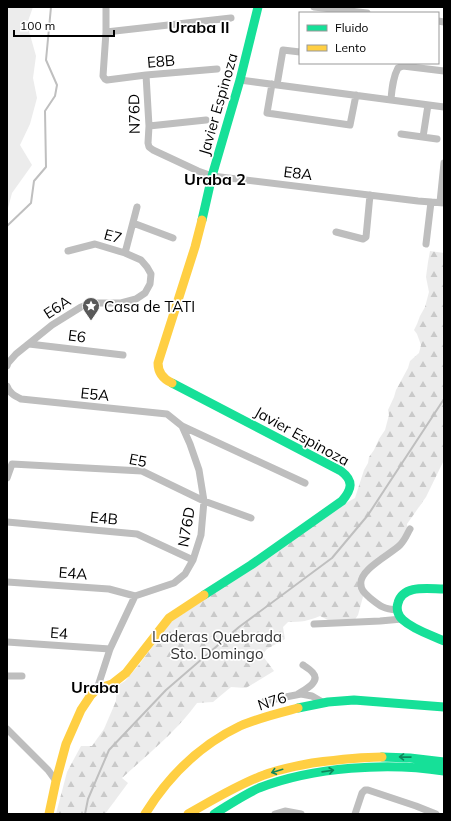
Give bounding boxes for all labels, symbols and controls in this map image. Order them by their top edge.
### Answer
scale bar [14,12,114,38]
legend [299,12,439,64]
district label: Uraba II [168,17,230,37]
text: 100 m [20,18,55,33]
text: Fluido [335,20,369,35]
text: Lento [335,40,366,55]
street label: E8B [146,50,176,72]
street label: Javier Espinoza [194,51,242,157]
street label: N76D [124,94,144,134]
street label: E8A [283,162,313,184]
district label: Uraba 2 [184,169,246,189]
street label: E7 [102,225,124,247]
street label: E6A [40,291,74,323]
place icon: Casa de TATI [81,296,101,321]
place label: Casa de TATI [104,297,195,316]
street label: E6 [67,325,87,347]
street label: E5A [80,383,110,405]
street label: Javier Espinoza [251,402,353,470]
street label: E5 [127,449,149,471]
street label: N76D [173,505,199,549]
street label: E4B [89,507,119,529]
street label: E4A [58,563,88,583]
street label: E4 [49,623,69,643]
park label: Laderas Quebrada Sto. Domingo [152,627,282,663]
district label: Uraba [71,677,119,697]
street label: N76 [255,687,289,715]
one-way arrow [399,754,412,761]
one-way arrow [321,767,334,775]
one-way arrow [270,768,283,775]

